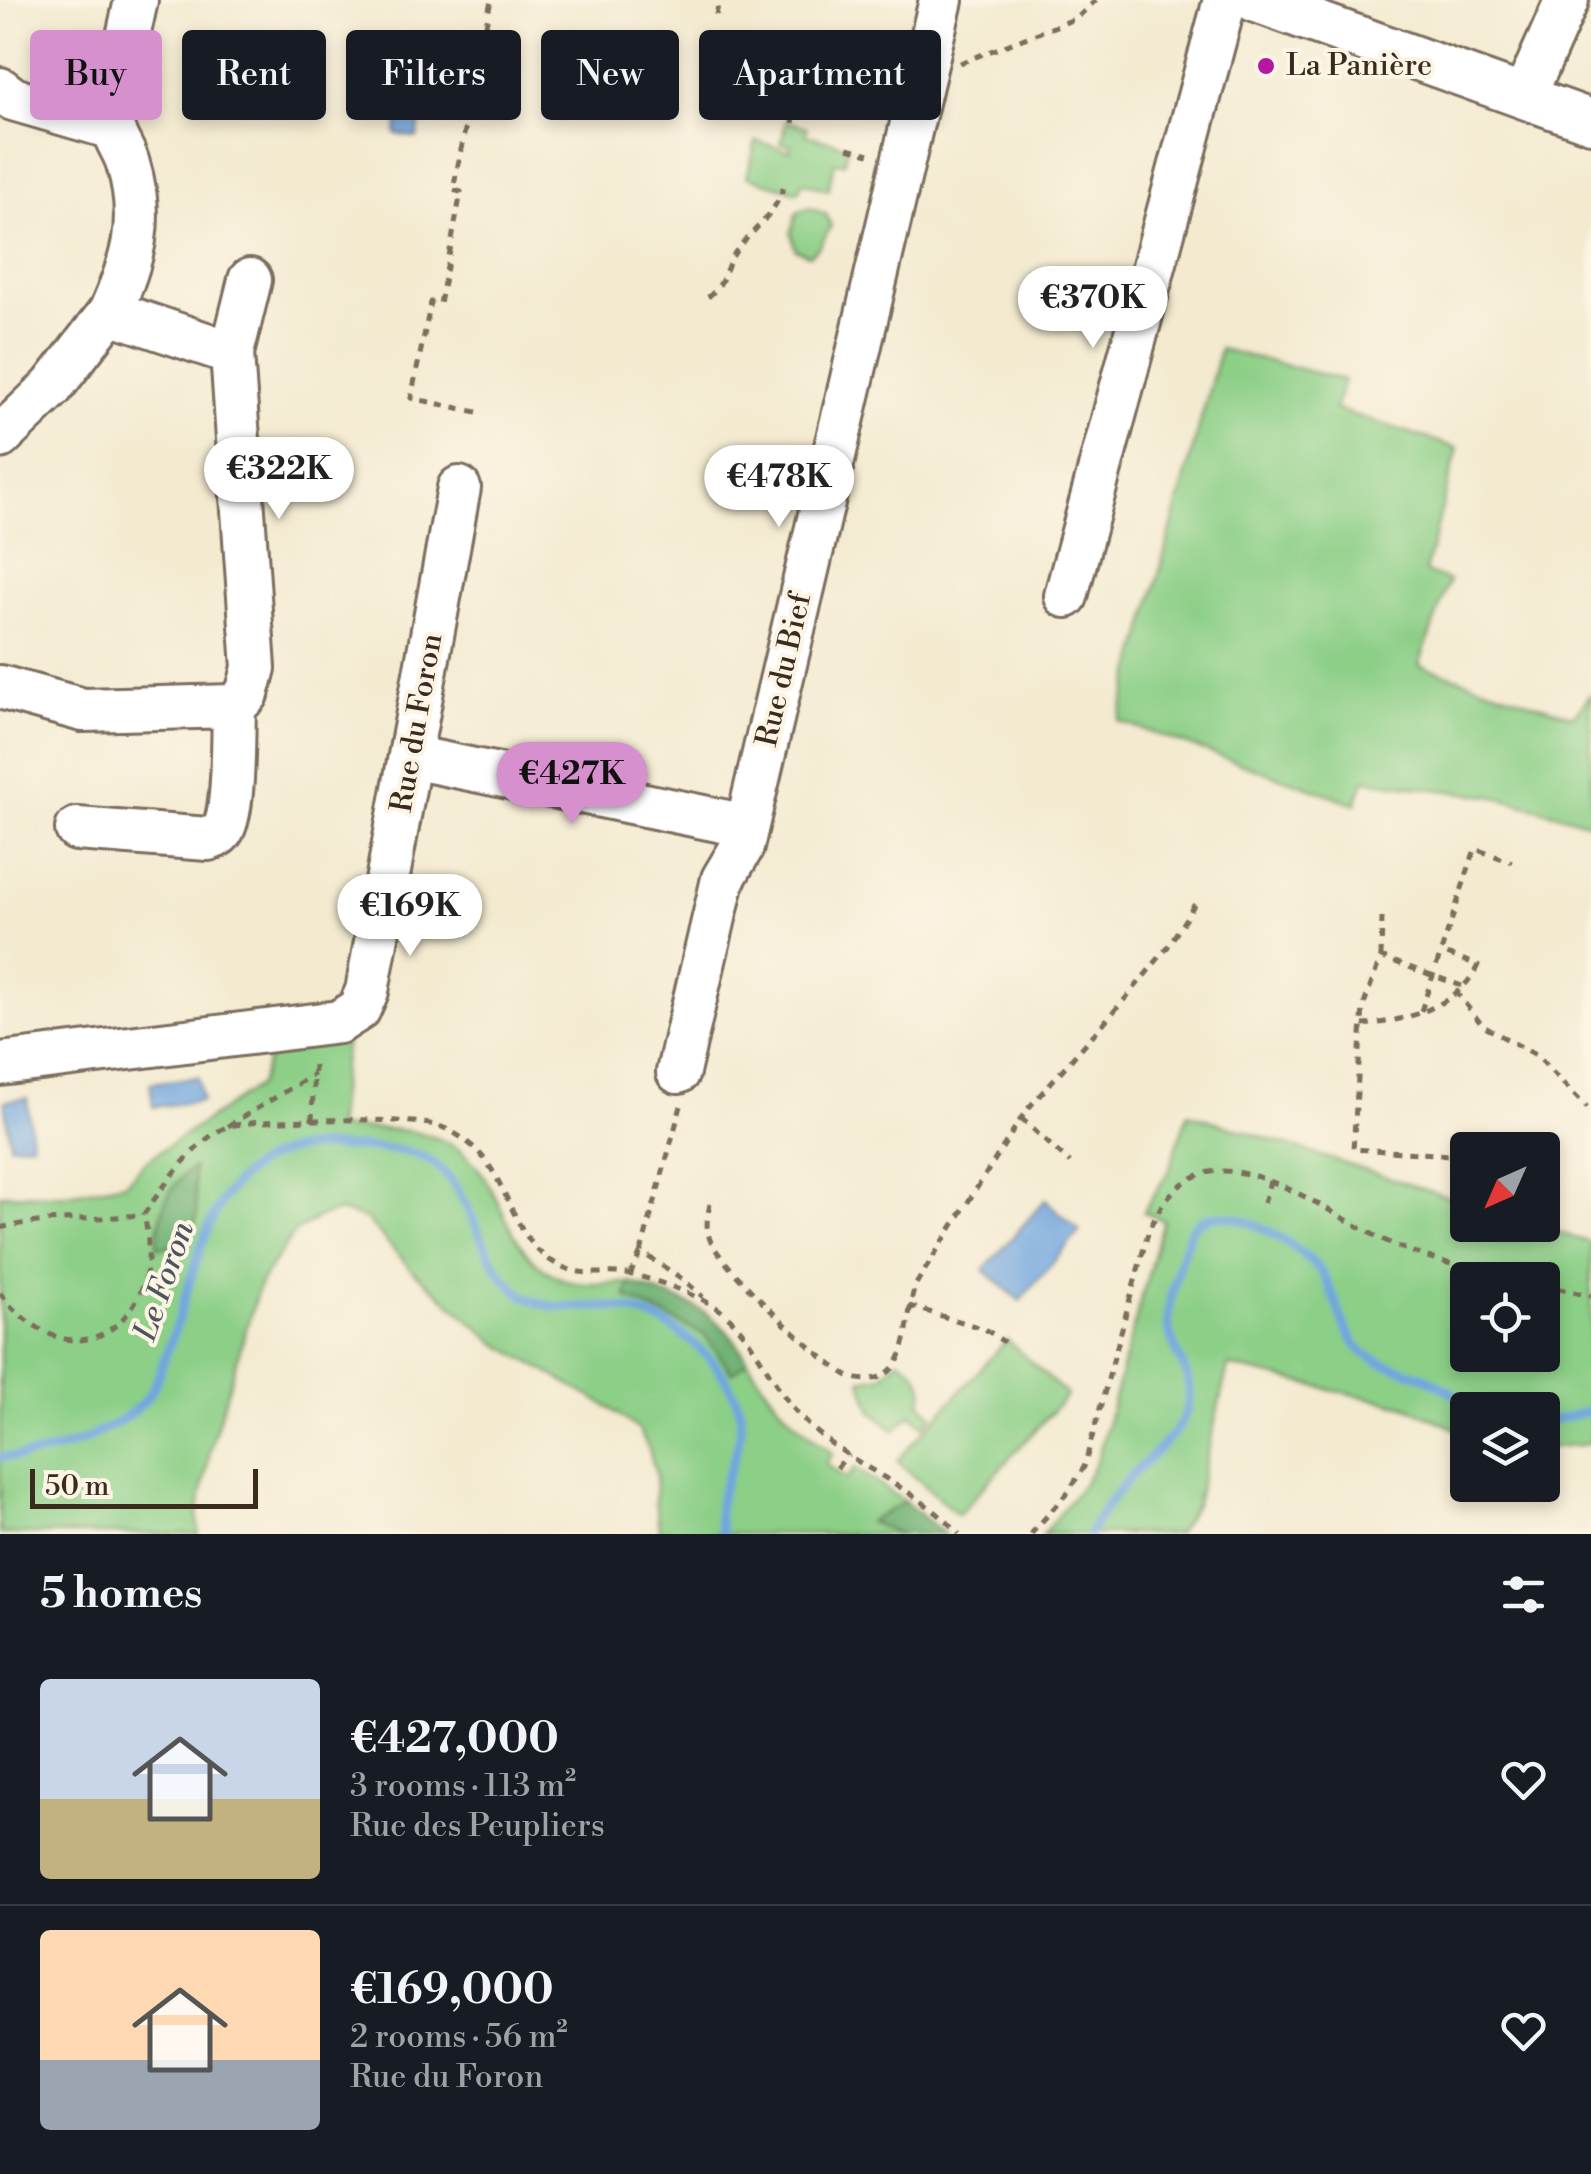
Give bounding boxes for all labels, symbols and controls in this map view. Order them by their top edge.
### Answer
chip: Buy [30,30,162,120]
chip: Rent [182,30,326,120]
chip: Filters [346,30,521,120]
chip: New [541,30,679,120]
chip: Apartment [699,30,941,120]
place label: La Panière [1286,47,1432,85]
marker: La Panière [1255,55,1277,77]
pin: €370K [1023,266,1163,351]
text: €370K [1040,278,1146,318]
pin: €322K [209,437,349,522]
pin: €478K [709,445,849,530]
text: €322K [226,449,332,489]
text: €478K [726,457,832,497]
street label: Rue du Bief [748,588,820,751]
street label: Rue du Foron [383,630,451,816]
pin: €427K [502,742,642,827]
text: €427K [519,754,625,794]
pin: €169K [340,874,480,959]
text: €169K [359,886,461,926]
north arrow [1450,1132,1560,1242]
map controls [1450,1132,1560,1502]
water label: Le Foron [125,1215,203,1347]
button: locate [1450,1262,1560,1372]
button: layers [1450,1392,1560,1502]
scale bar [30,1464,258,1508]
text: 50 m [45,1469,109,1504]
icon: filters [1496,1567,1551,1622]
text: 5 homes [40,1568,202,1621]
text: €427,000 [350,1713,559,1766]
icon: home [120,1719,240,1839]
icon: heart [1496,1752,1551,1807]
text: 3 rooms · 113 m² [350,1766,576,1806]
text: Rue des Peupliers [350,1806,605,1846]
text: €169,000 [350,1964,553,2017]
icon: home [120,1970,240,2090]
icon: heart [1496,2003,1551,2058]
text: 2 rooms · 56 m² [350,2017,568,2057]
text: Rue du Foron [350,2057,543,2097]

